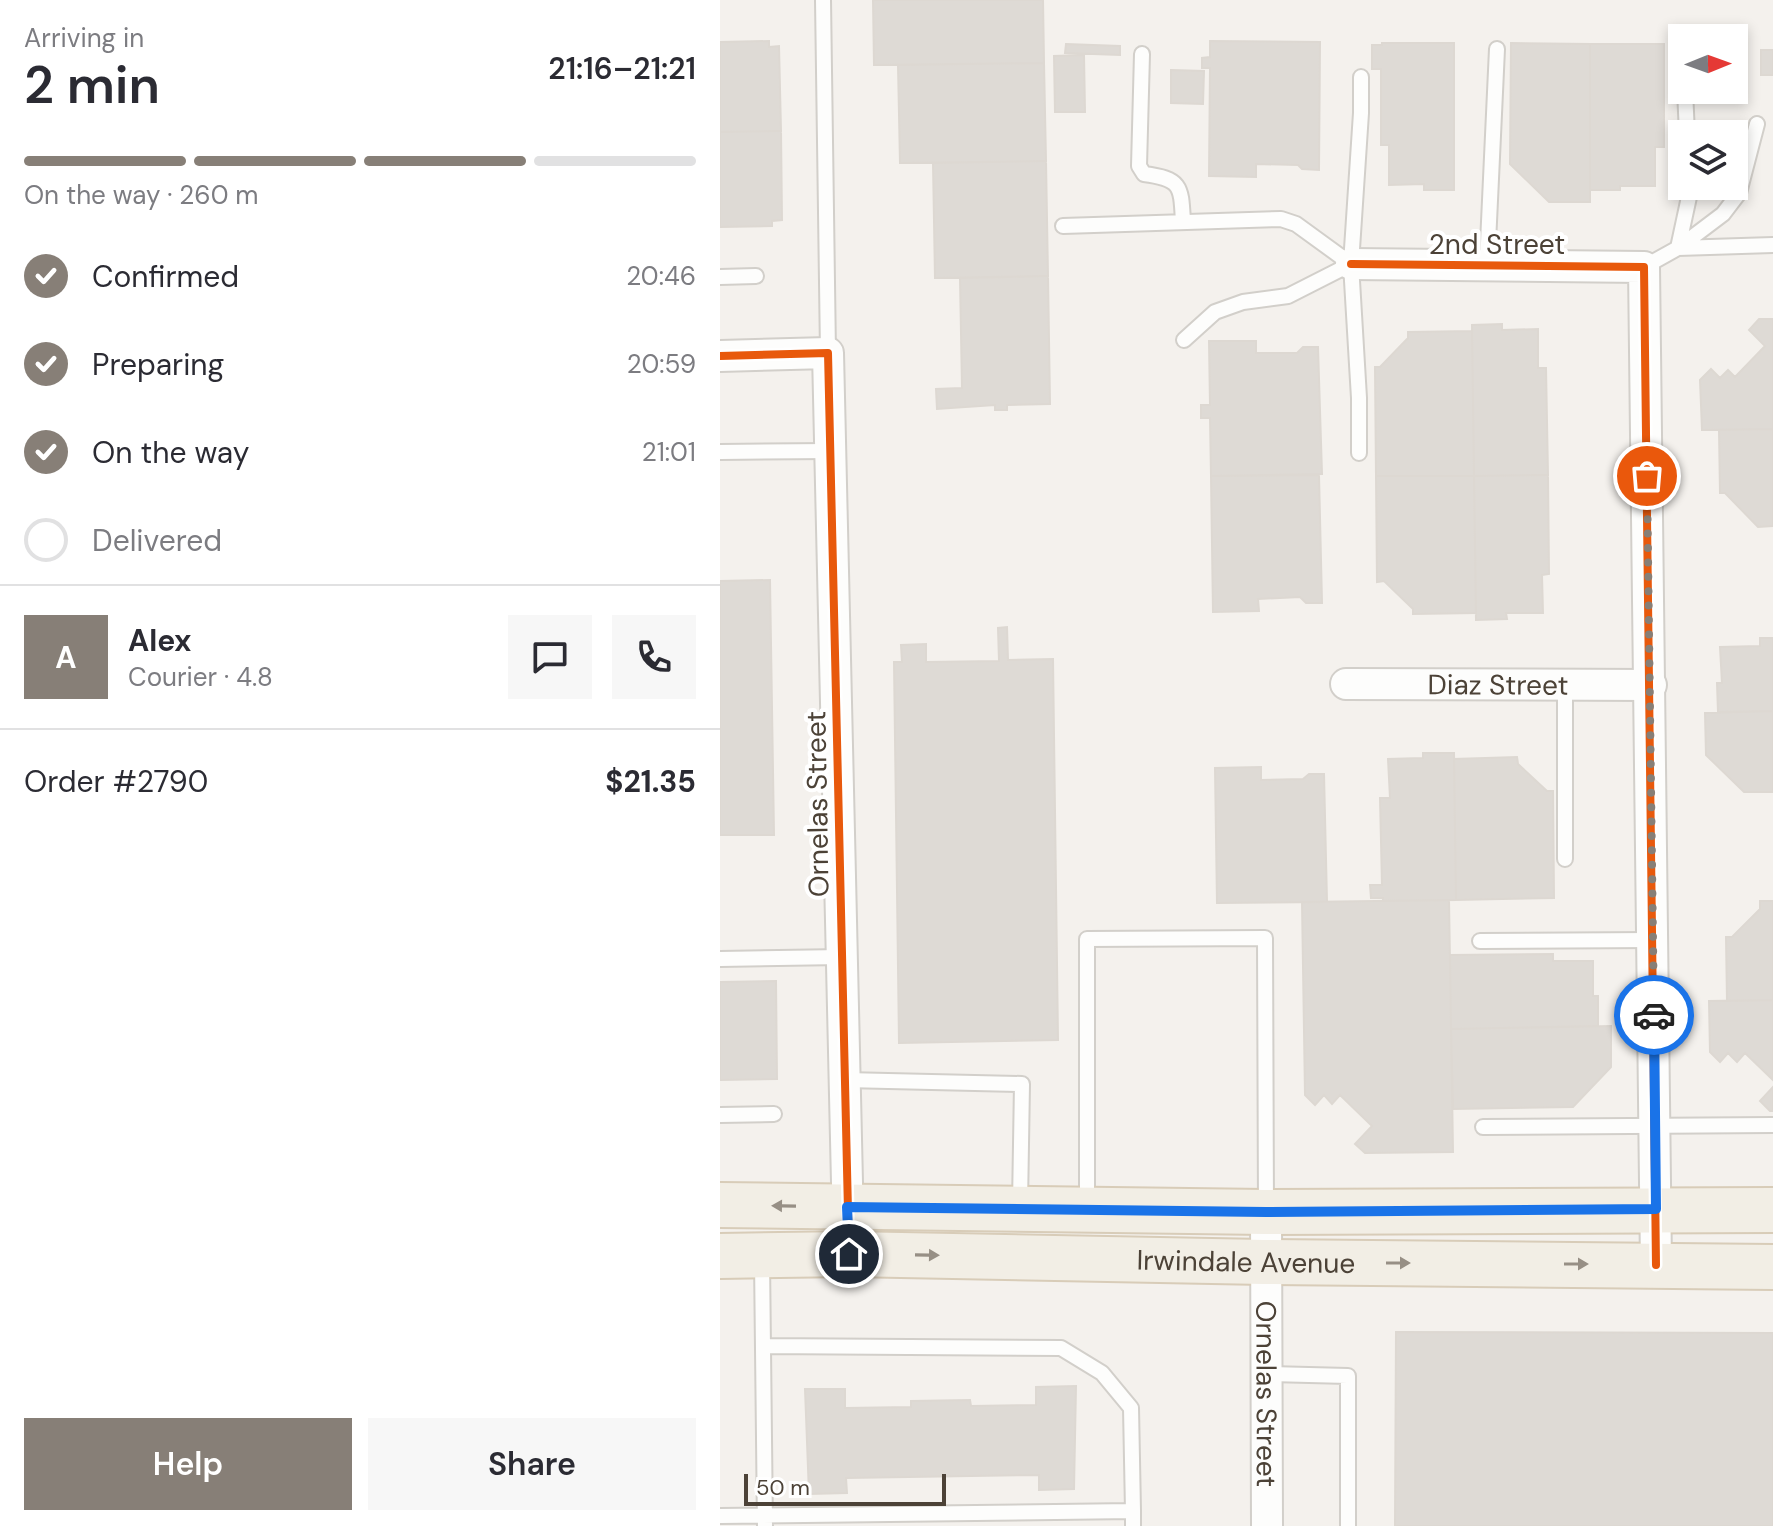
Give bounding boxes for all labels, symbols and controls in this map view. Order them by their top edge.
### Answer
text: Arriving in [24,21,144,55]
north arrow [1668,24,1748,104]
map controls [1668,24,1748,200]
text: 21:16–21:21 [548,49,696,88]
text: 2 min [24,51,160,119]
button: layers [1668,120,1748,200]
text: On the way · 260 m [24,178,259,212]
street label: 2nd Street [1429,226,1565,263]
icon: check [24,254,68,298]
text: Confirmed [92,257,239,296]
text: 20:46 [626,259,696,293]
icon: check [24,342,68,386]
text: Preparing [92,345,224,384]
text: 20:59 [627,347,696,381]
icon: check [24,430,68,474]
text: On the way [92,433,249,472]
text: 21:01 [642,435,696,469]
pin [1613,442,1681,510]
icon: bag [1625,454,1669,498]
text: Delivered [92,521,222,560]
button: chat [508,615,592,699]
button: phone [612,615,696,699]
text: Alex [128,621,191,660]
text: A [55,638,77,677]
text: Courier · 4.8 [128,660,273,694]
street label: Diaz Street [1427,666,1569,704]
street label: Ornelas Street [797,711,838,897]
text: Order #2790 [24,762,208,801]
text: $21.35 [605,762,696,801]
courier [1614,975,1694,1055]
icon: car [1632,993,1676,1037]
one-way arrow [771,1200,796,1212]
pin [815,1220,883,1288]
icon: home [827,1232,871,1276]
street label: Irwindale Avenue [1136,1242,1355,1282]
one-way arrow [915,1249,940,1262]
one-way arrow [1386,1257,1411,1269]
one-way arrow [1564,1258,1589,1270]
street label: Ornelas Street [1247,1301,1285,1487]
button: Help [24,1418,352,1510]
button: Share [368,1418,696,1510]
scale bar [744,1470,946,1506]
text: 50 m [756,1473,810,1502]

